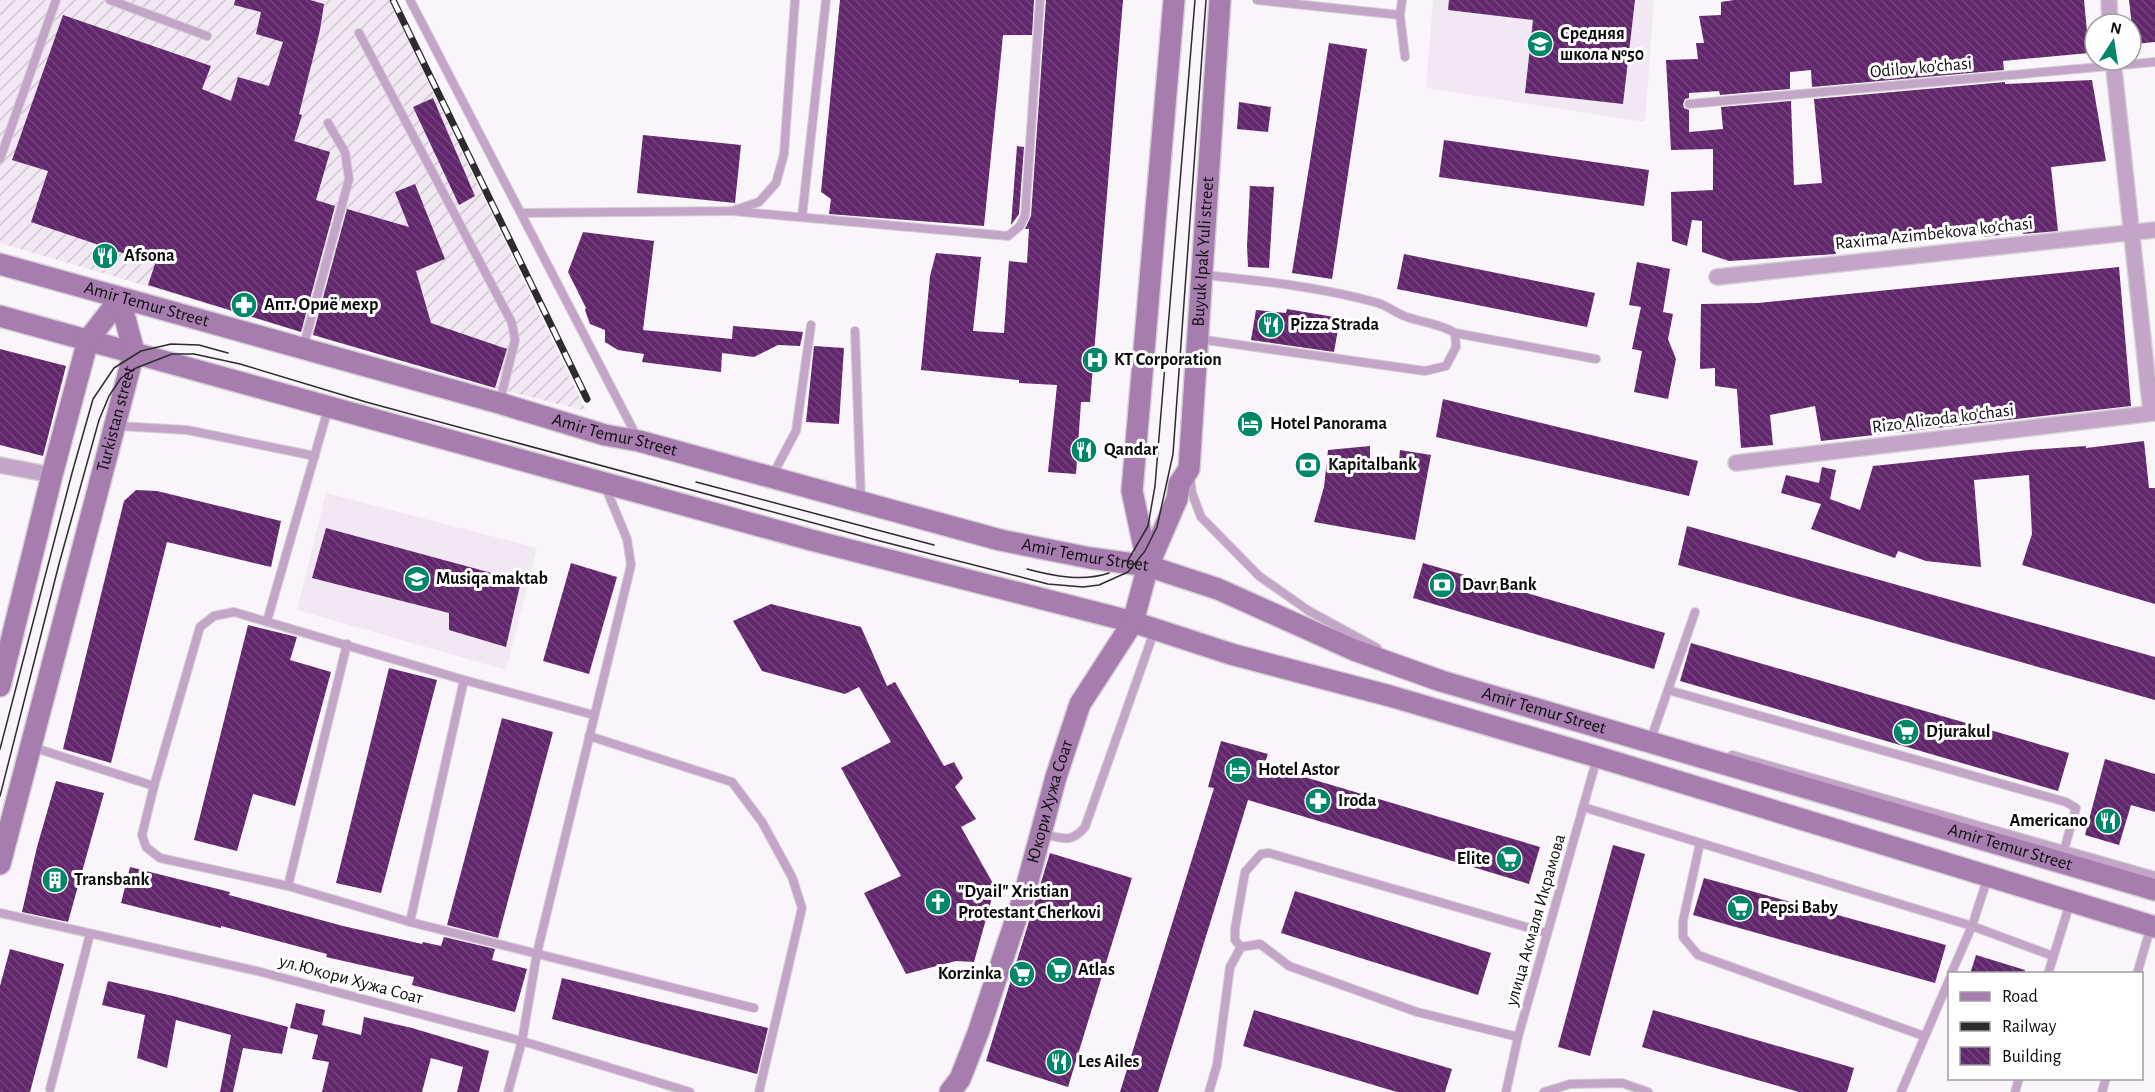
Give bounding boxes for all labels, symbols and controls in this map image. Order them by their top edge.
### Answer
north arrow [2083,12,2143,72]
text: N [2109,19,2123,37]
place label: Средняя школа №50 [1560,25,1644,64]
school or university icon: Средняя школа №50 [1525,29,1555,59]
street label: Odilov ko'chasi [1869,55,1973,81]
street label: Buyuk Ipak Yuli street [1189,176,1217,327]
street label: Raxima Azimbekova ko'chasi [1834,215,2034,253]
restaurant icon: Afsona [90,241,120,271]
place label: Afsona [124,247,175,265]
street label: Amir Temur Street [82,279,211,331]
pharmacy icon: Апт. Ориё мехр [229,290,259,320]
place label: Апт. Ориё мехр [264,296,378,314]
restaurant icon: Pizza Strada [1256,310,1286,340]
place label: Pizza Strada [1290,316,1380,334]
hospital icon: KT Corporation [1080,345,1110,375]
place label: KT Corporation [1114,351,1222,369]
street label: Turkistan street [94,364,139,474]
street label: Rizo Alizoda ko'chasi [1871,401,2015,437]
hotel icon: Hotel Panorama [1235,409,1265,439]
street label: Amir Temur Street [550,411,679,460]
place label: Hotel Panorama [1270,415,1387,433]
restaurant icon: Qandar [1069,435,1099,465]
place label: Qandar [1104,441,1159,459]
bank icon: Kapitalbank [1293,450,1323,480]
place label: Kapitalbank [1328,456,1417,474]
street label: Amir Temur Street [1020,536,1150,575]
school or university icon: Musiqa maktab [402,564,432,594]
place label: Musiqa maktab [436,570,548,588]
bank icon: Davr Bank [1427,570,1457,600]
place label: Davr Bank [1462,576,1537,594]
street label: Amir Temur Street [1480,684,1608,738]
supermarket icon: Djurakul [1891,717,1921,747]
place label: Djurakul [1926,723,1990,741]
street label: Юкори Хужа Соат [1024,737,1077,865]
hotel icon: Hotel Astor [1223,755,1253,785]
place label: Hotel Astor [1258,761,1340,779]
pharmacy icon: Iroda [1303,786,1333,816]
place label: Iroda [1338,792,1377,810]
restaurant icon: Americano [2093,806,2123,836]
place label: Americano [2010,812,2088,830]
street label: Amir Temur Street [1946,821,2075,874]
street label: улица Акмаля Икрамова [1503,832,1569,1009]
supermarket icon: Elite [1494,844,1524,874]
place label: Elite [1457,850,1490,868]
building icon: Transbank [40,865,70,895]
place label: Transbank [74,871,150,889]
place label: "Dyail" Xristian Protestant Cherkovi [958,883,1101,922]
church icon: "Dyail" Xristian Protestant Cherkovi [923,887,953,917]
supermarket icon: Pepsi Baby [1725,893,1755,923]
place label: Pepsi Baby [1760,899,1839,917]
street label: ул.Юқори Хужа Соат [276,952,425,1008]
supermarket icon: Atlas [1044,955,1074,985]
supermarket icon: Korzinka [1007,959,1037,989]
place label: Atlas [1078,961,1115,979]
place label: Korzinka [938,965,1002,983]
legend [1948,972,2143,1080]
text: Road [2002,988,2038,1006]
text: Railway [2002,1018,2057,1036]
restaurant icon: Les Ailes [1044,1047,1074,1077]
text: Building [2002,1048,2062,1066]
place label: Les Ailes [1078,1053,1140,1071]

